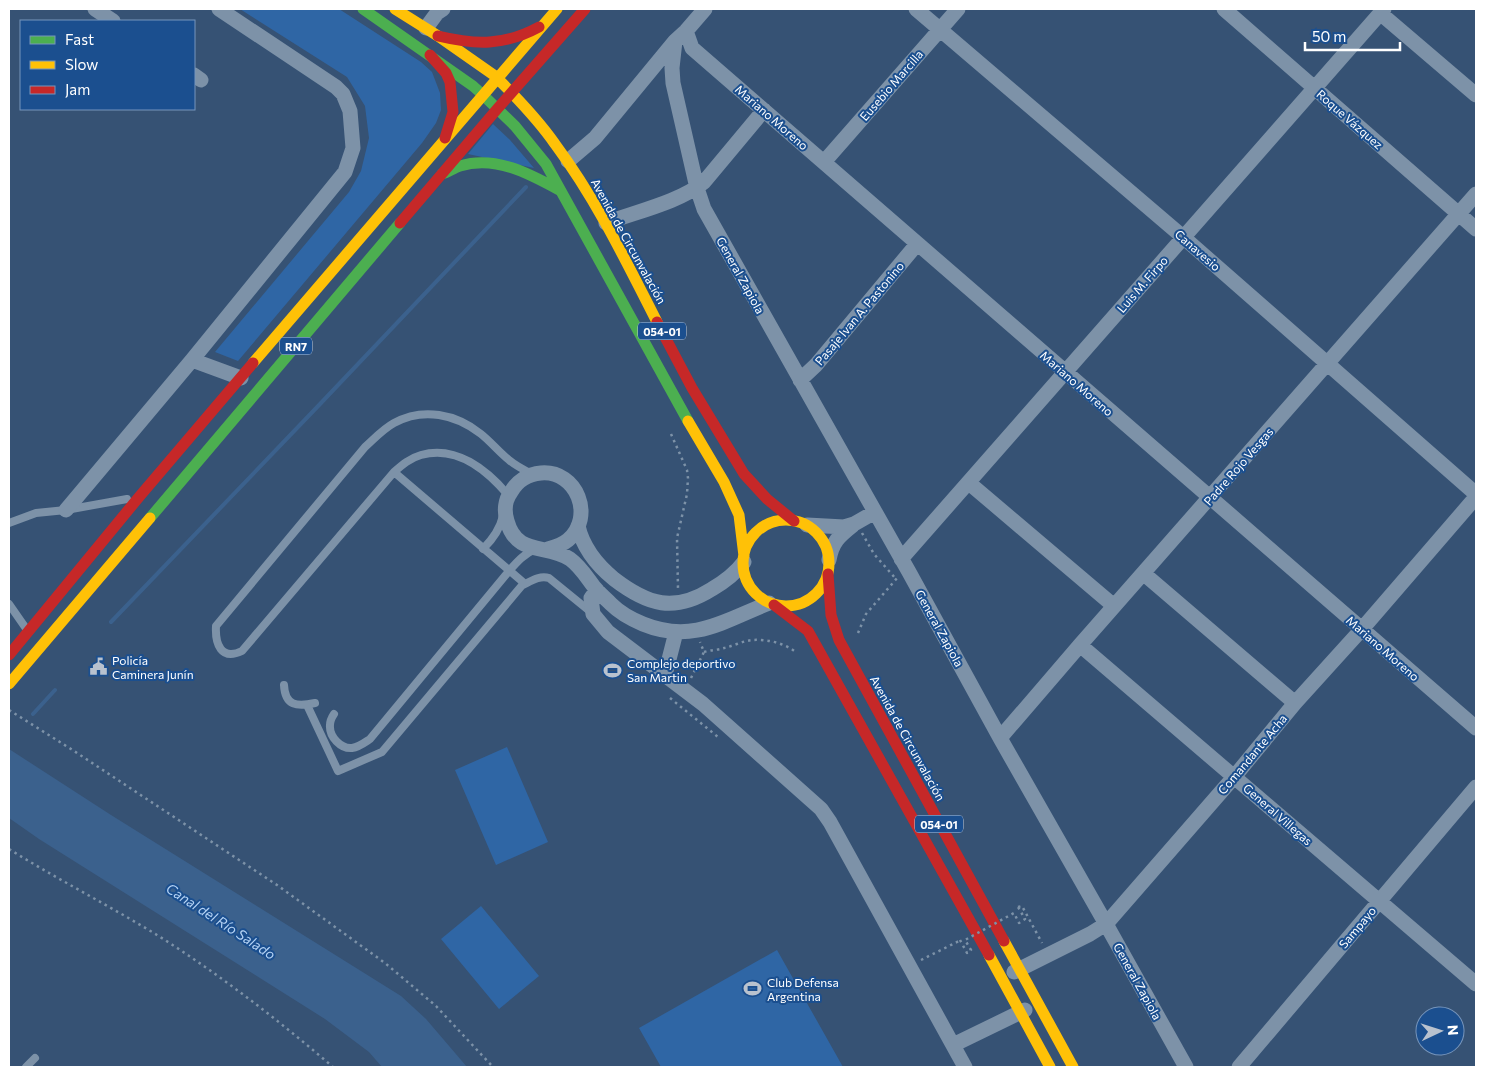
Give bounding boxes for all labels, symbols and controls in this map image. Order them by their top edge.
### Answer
legend [20,20,195,110]
scale bar [1305,20,1400,52]
text: 50 m [1312,27,1346,45]
text: Fast [65,30,94,48]
street label: Eusebio Marcilla [857,47,925,123]
text: Slow [65,55,98,73]
text: Jam [65,80,90,98]
street label: Mariano Moreno [733,82,811,152]
street label: Roque Vázquez [1314,87,1386,152]
street label: Avenida de Circunvalación [589,176,669,306]
street label: Canavesio [1172,227,1224,273]
street label: General Zapiola [714,234,768,316]
street label: Luis M. Firpo [1114,253,1170,315]
street label: Pasaje Ivan A. Pastonino [812,258,906,368]
road number: 054-01 [638,322,686,340]
road number: RN7 [280,338,312,354]
street label: Mariano Moreno [1038,348,1116,418]
street label: Padre Rojo Vesgas [1200,424,1276,508]
street label: General Zapiola [913,587,967,669]
street label: Mariano Moreno [1344,613,1422,683]
place label: Policía Caminera Junín [112,653,194,682]
place label: Complejo deportivo San Martin [627,656,735,684]
public building icon: Policía Caminera Junín [88,657,108,677]
sports icon: Complejo deportivo San Martin [603,660,623,680]
street label: Avenida de Circunvalación [868,673,948,803]
street label: Comandante Acha [1215,711,1289,797]
street label: General Villegas [1241,780,1315,848]
road number: 054-01 [915,816,963,832]
water label: Canal del Río Salado [163,879,279,963]
street label: Sampayo [1336,903,1378,951]
street label: General Zapiola [1111,940,1165,1022]
place label: Club Defensa Argentina [767,975,839,1003]
sports icon: Club Defensa Argentina [743,979,763,999]
north arrow [1415,1006,1465,1056]
text: N [1445,1024,1462,1036]

